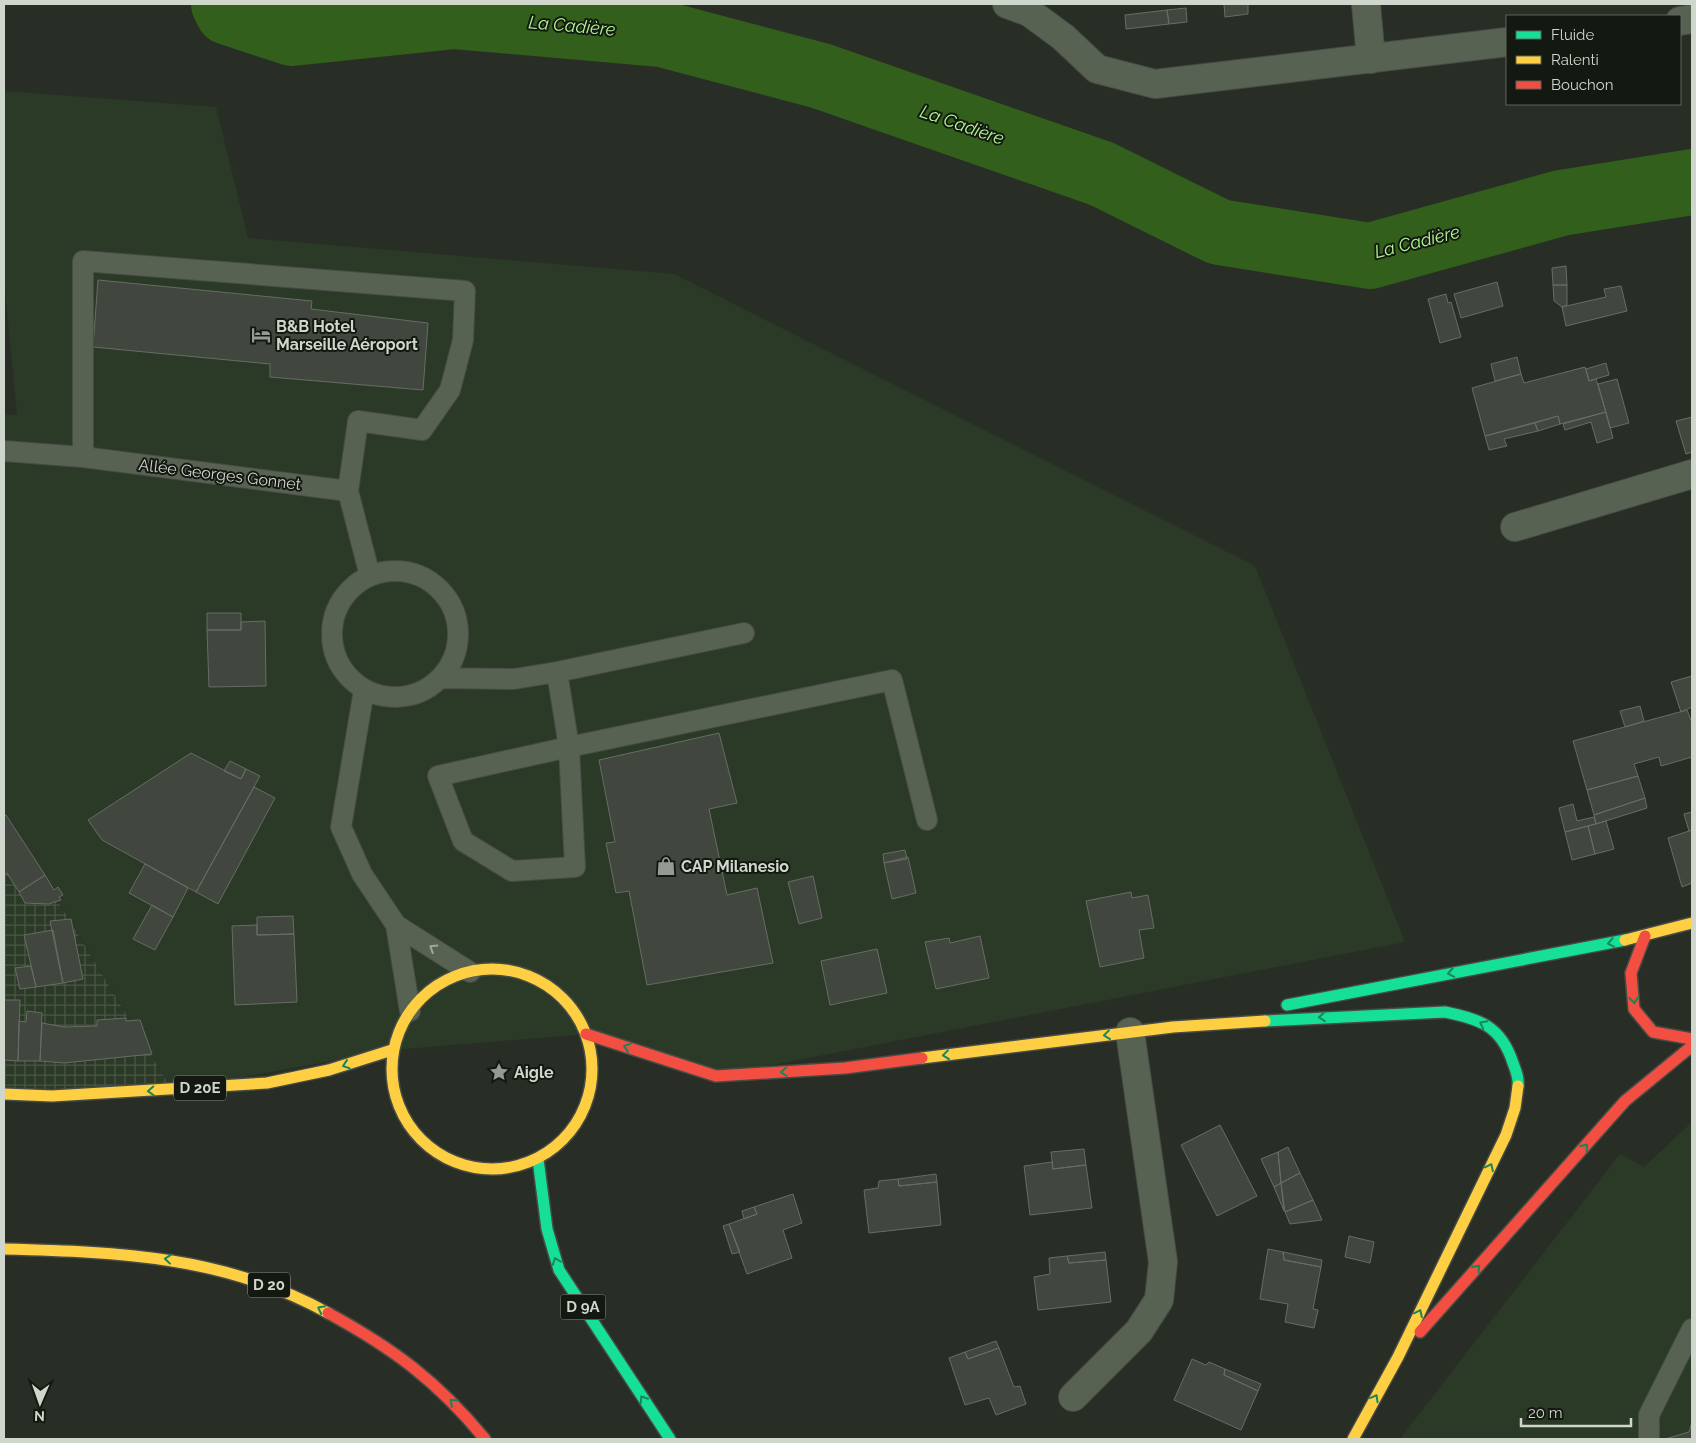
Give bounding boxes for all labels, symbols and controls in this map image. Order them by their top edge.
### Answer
water label: La Cadière [528,11,617,40]
legend [1506,15,1681,105]
text: Fluide [1551,26,1594,44]
text: Ralenti [1551,51,1599,69]
text: Bouchon [1551,76,1613,94]
water label: La Cadière [918,100,1007,149]
water label: La Cadière [1372,221,1462,262]
place label: B&B Hotel Marseille Aéroport [276,317,418,354]
hotel icon: B&B Hotel Marseille Aéroport [250,324,272,346]
street label: Allée Georges Gonnet [138,455,303,494]
shop icon: CAP Milanesio [655,855,677,877]
place label: CAP Milanesio [681,857,789,876]
one-way arrow [1606,937,1615,947]
one-way arrow [429,945,438,955]
one-way arrow [1447,968,1456,978]
one-way arrow [1628,996,1639,1004]
one-way arrow [1318,1012,1326,1023]
one-way arrow [1479,1020,1488,1030]
one-way arrow [1103,1029,1111,1040]
one-way arrow [623,1043,631,1053]
one-way arrow [941,1049,949,1060]
one-way arrow [342,1059,350,1069]
place icon: Aigle [488,1061,510,1083]
place label: Aigle [514,1063,554,1082]
one-way arrow [780,1066,788,1077]
road number: D 20E [174,1076,226,1100]
one-way arrow [146,1086,154,1097]
one-way arrow [1579,1143,1588,1152]
one-way arrow [1484,1163,1495,1172]
one-way arrow [163,1254,171,1265]
one-way arrow [552,1258,562,1266]
one-way arrow [1471,1265,1480,1274]
road number: D 20 [248,1272,290,1298]
road number: D 9A [560,1294,606,1320]
one-way arrow [317,1305,326,1315]
one-way arrow [1413,1309,1423,1318]
north arrow [15,1378,65,1428]
one-way arrow [640,1395,649,1404]
one-way arrow [1369,1395,1379,1404]
scale bar [1521,1396,1631,1428]
one-way arrow [450,1399,459,1408]
text: 20 m [1528,1404,1563,1422]
text: N [34,1408,45,1424]

